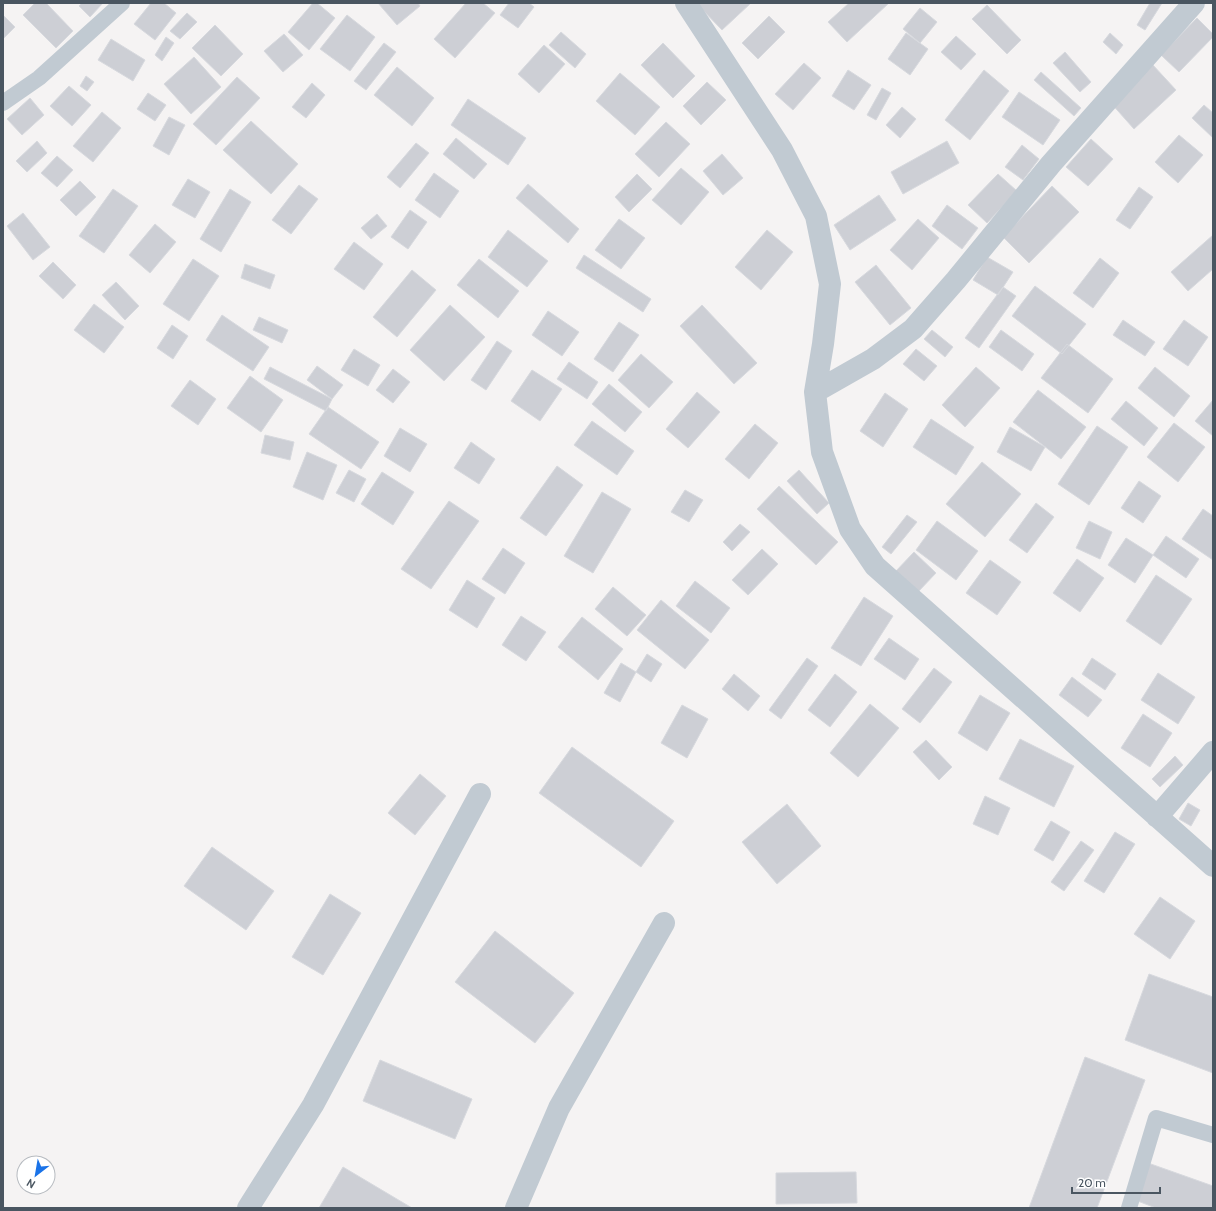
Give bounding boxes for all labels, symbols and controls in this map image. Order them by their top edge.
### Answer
north arrow [16,1155,56,1195]
scale bar [1072,1169,1160,1195]
text: 20 m [1078,1175,1106,1190]
text: N [24,1176,38,1192]

